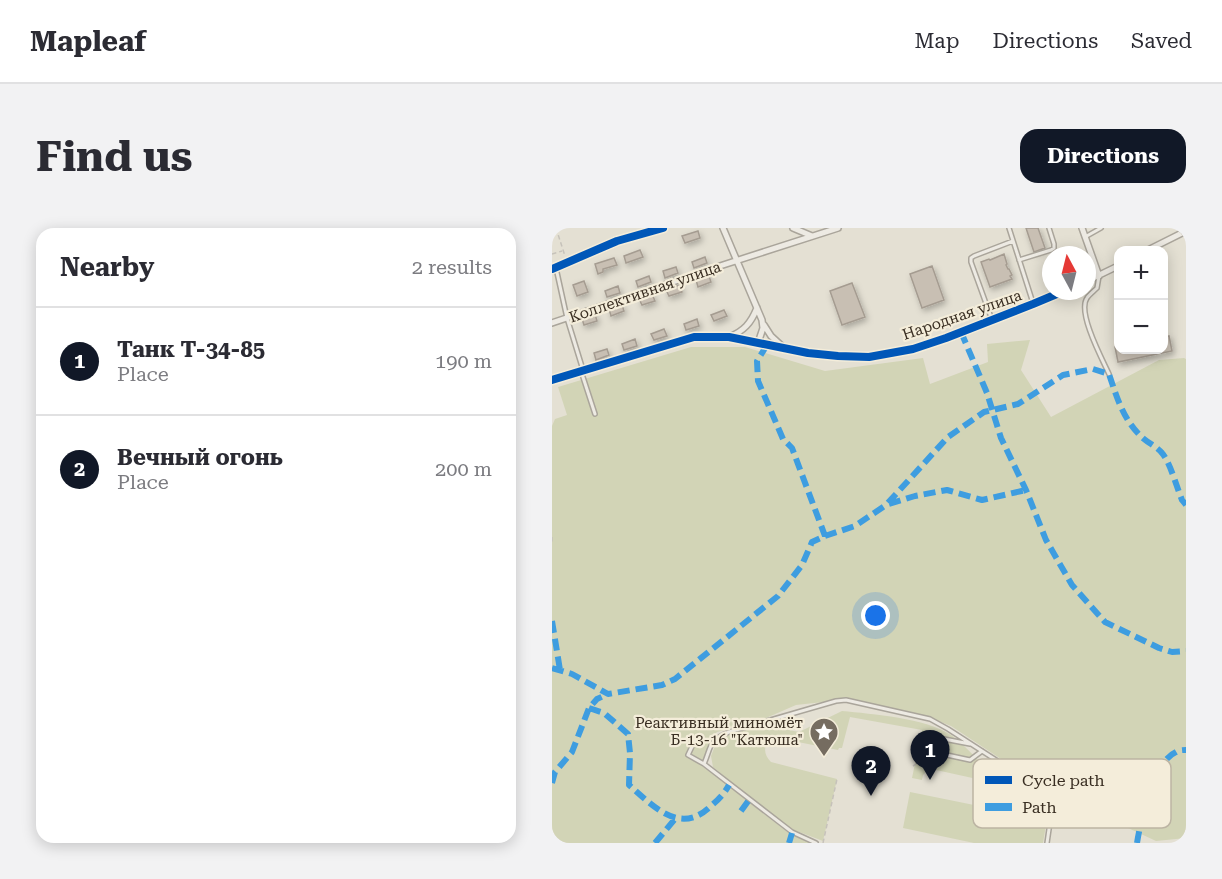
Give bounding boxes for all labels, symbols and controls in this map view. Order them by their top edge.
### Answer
text: Mapleaf [30,25,146,58]
text: Map [915,29,959,53]
text: Directions [992,29,1098,53]
text: Saved [1131,29,1192,53]
button: Directions [1020,129,1186,183]
text: Find us [36,132,193,181]
north arrow [1042,246,1096,300]
map controls [1114,246,1168,354]
button: + [1114,246,1168,300]
text: Nearby [60,252,154,282]
text: 2 results [412,255,492,279]
street label: Коллективная улица [567,258,723,326]
street label: Народная улица [900,286,1024,344]
button: − [1114,300,1168,354]
text: Танк Т-34-85 [117,337,265,362]
text: 1 [74,349,85,373]
text: 190 m [435,349,492,373]
text: Place [117,362,169,386]
text: Вечный огонь [117,445,283,470]
text: 2 [74,457,85,481]
text: 200 m [435,457,492,481]
text: Place [117,470,169,494]
your location [861,601,890,630]
place label: Реактивный миномёт Б-13-16 "Катюша" [635,714,803,749]
place icon: Реактивный миномёт Б-13-16 "Катюша" [808,716,840,758]
pin: 1 [910,730,950,780]
pin: 2 [852,746,890,796]
legend [973,759,1171,828]
text: Cycle path [1022,771,1105,790]
text: Path [1022,798,1057,817]

